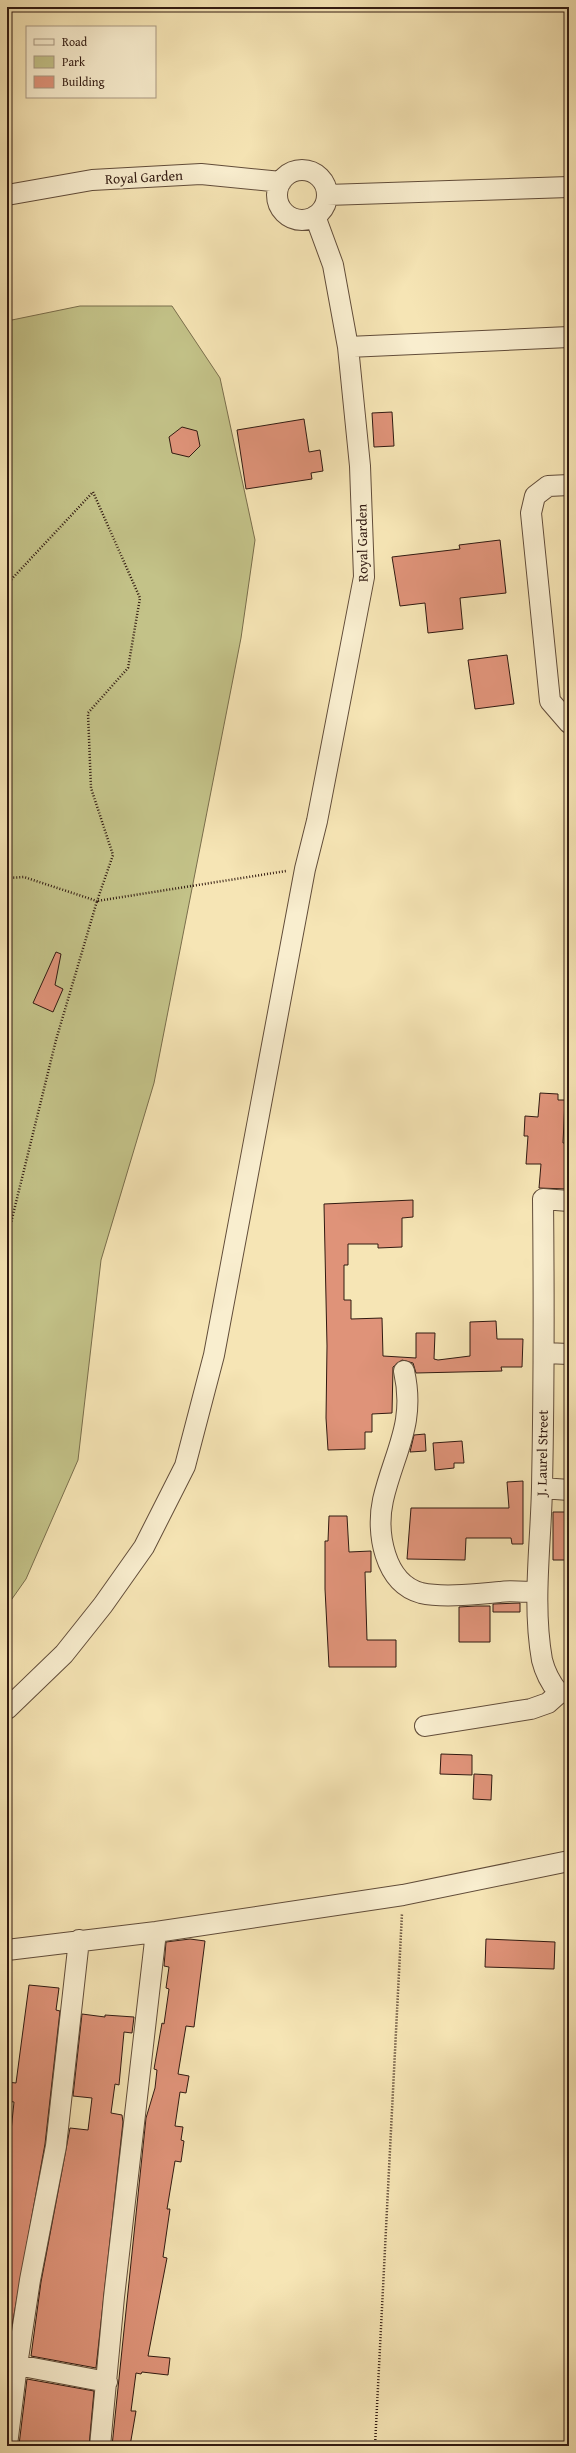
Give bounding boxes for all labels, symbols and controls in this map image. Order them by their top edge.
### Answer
legend [26,26,156,98]
text: Road [62,33,88,50]
text: Park [62,53,86,70]
text: Building [62,73,105,90]
street label: Royal Garden [105,165,184,189]
street label: Royal Garden [351,504,373,582]
street label: J. Laurel Street [531,1410,553,1498]

